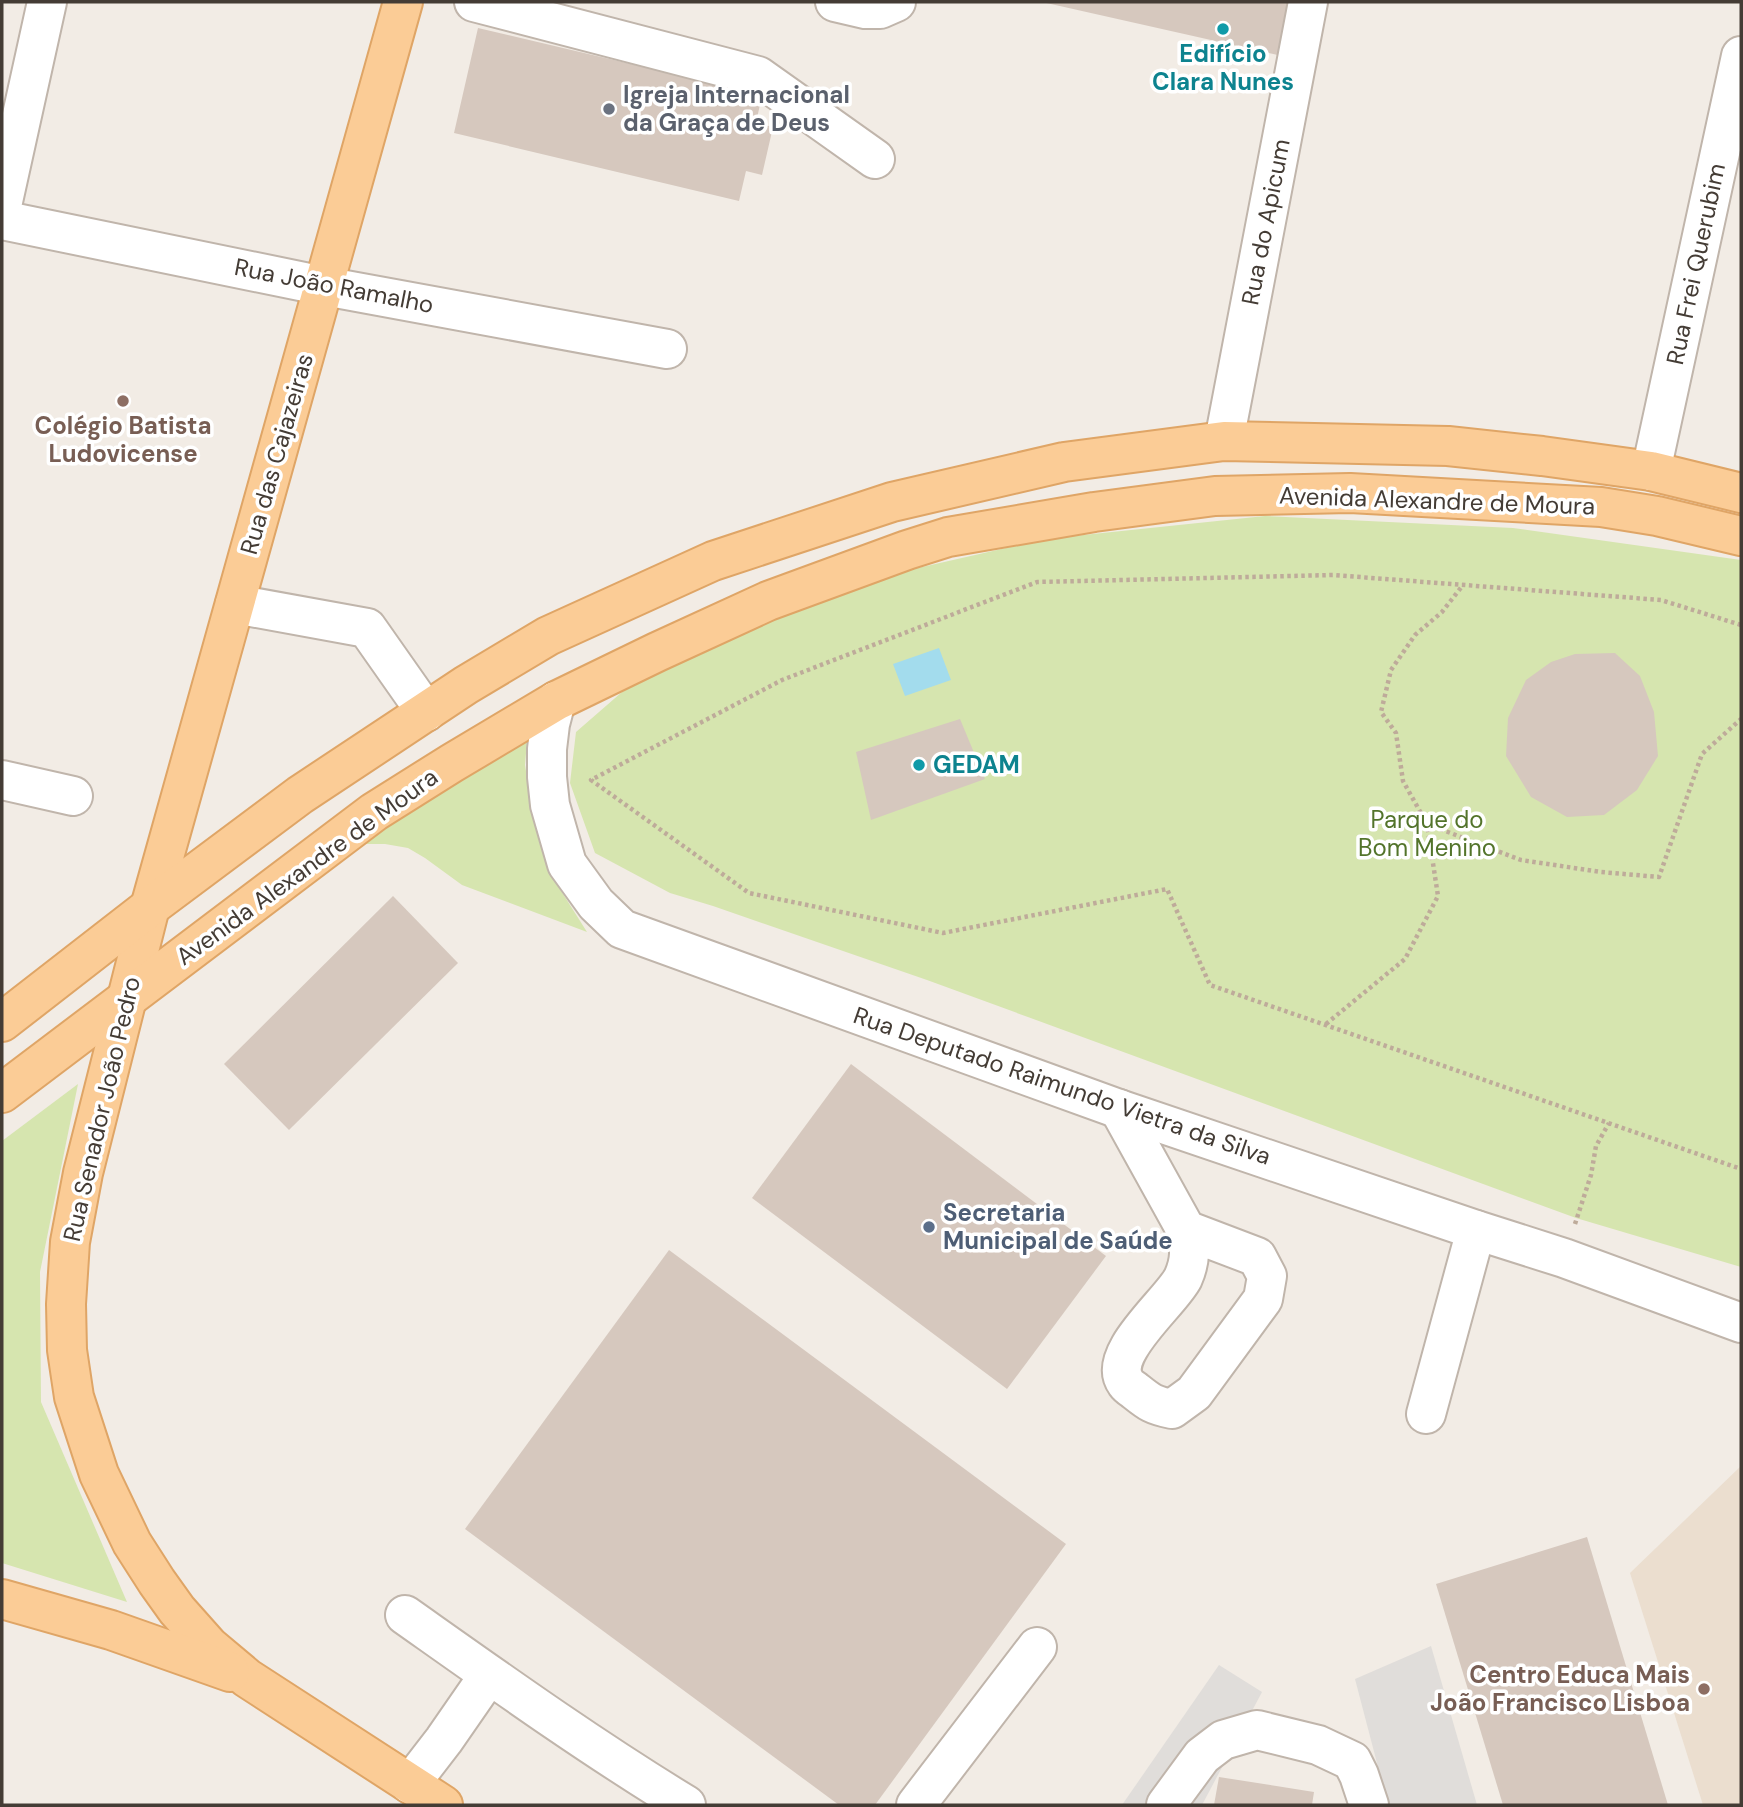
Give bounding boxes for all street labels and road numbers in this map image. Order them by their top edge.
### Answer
street label: Rua do Apicum [1234,136,1297,308]
street label: Rua Frei Querubim [1659,160,1732,368]
street label: Rua João Ramalho [232,251,436,320]
street label: Rua das Cajazeiras [233,350,320,558]
street label: Avenida Alexandre de Moura [1279,479,1596,522]
street label: Avenida Alexandre de Moura [170,761,444,972]
street label: Rua Senador João Pedro [56,973,147,1244]
street label: Rua Deputado Raimundo Vietra da Silva [849,999,1275,1172]

